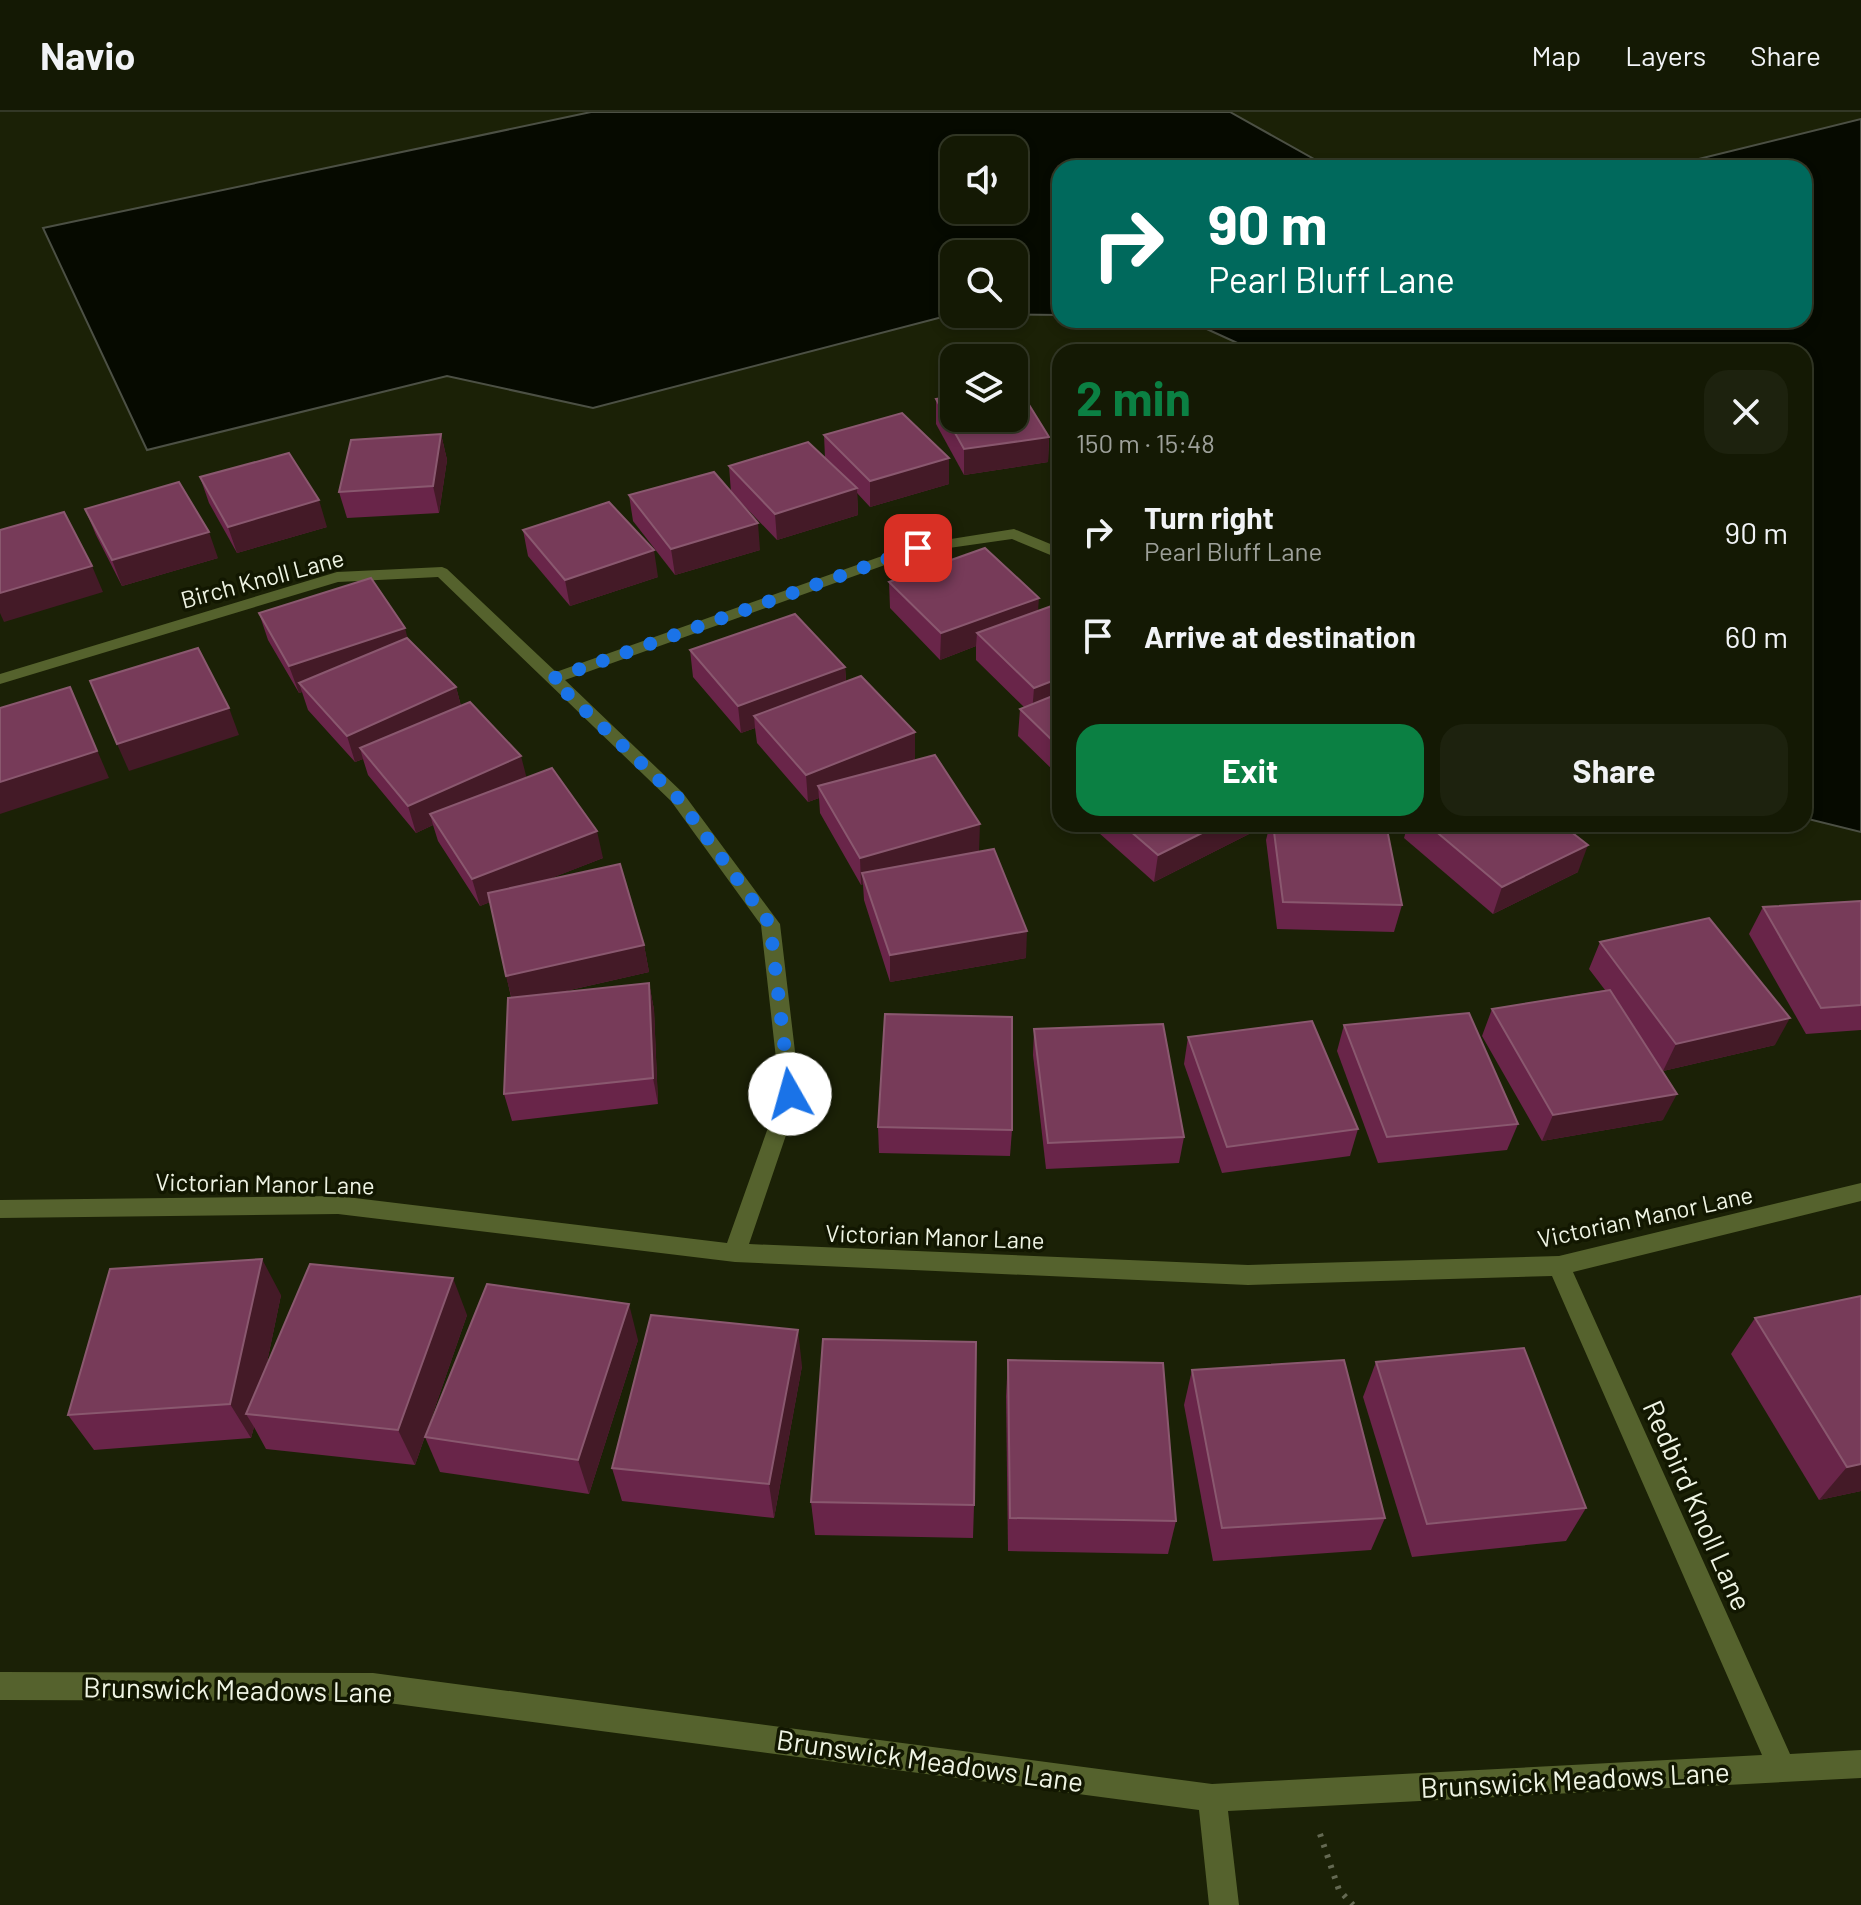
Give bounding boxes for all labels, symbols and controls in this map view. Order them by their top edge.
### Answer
text: Navio [40,32,135,78]
text: Map [1531,38,1581,72]
text: Layers [1625,38,1706,72]
text: Share [1750,38,1821,72]
map controls [940,136,1028,432]
button: sound [940,136,1028,224]
text: 90 m [1208,189,1328,256]
icon: right [1076,192,1180,296]
button: search [940,240,1028,328]
text: Pearl Bluff Lane [1208,257,1455,300]
button: layers [940,344,1028,432]
text: 2 min [1076,368,1191,426]
button: close [1704,370,1788,454]
text: 150 m · 15:48 [1076,427,1215,458]
text: Turn right [1144,499,1274,535]
icon: right [1076,510,1120,554]
pin [884,514,952,582]
text: 90 m [1725,514,1788,550]
icon: arrive [896,526,940,570]
text: Pearl Bluff Lane [1144,535,1322,566]
street label: Birch Knoll Lane [177,542,347,614]
icon: arrive [1076,614,1120,658]
text: Arrive at destination [1144,618,1416,654]
text: 60 m [1725,618,1788,654]
button: Exit [1076,724,1424,816]
button: Share [1440,724,1788,816]
position arrow [748,1052,832,1136]
street label: Victorian Manor Lane [155,1167,375,1199]
street label: Victorian Manor Lane [1535,1179,1755,1253]
street label: Victorian Manor Lane [825,1218,1045,1254]
street label: Redbird Knoll Lane [1636,1395,1760,1615]
street label: Brunswick Meadows Lane [83,1669,393,1709]
street label: Brunswick Meadows Lane [774,1722,1086,1798]
street label: Brunswick Meadows Lane [1420,1754,1730,1804]

